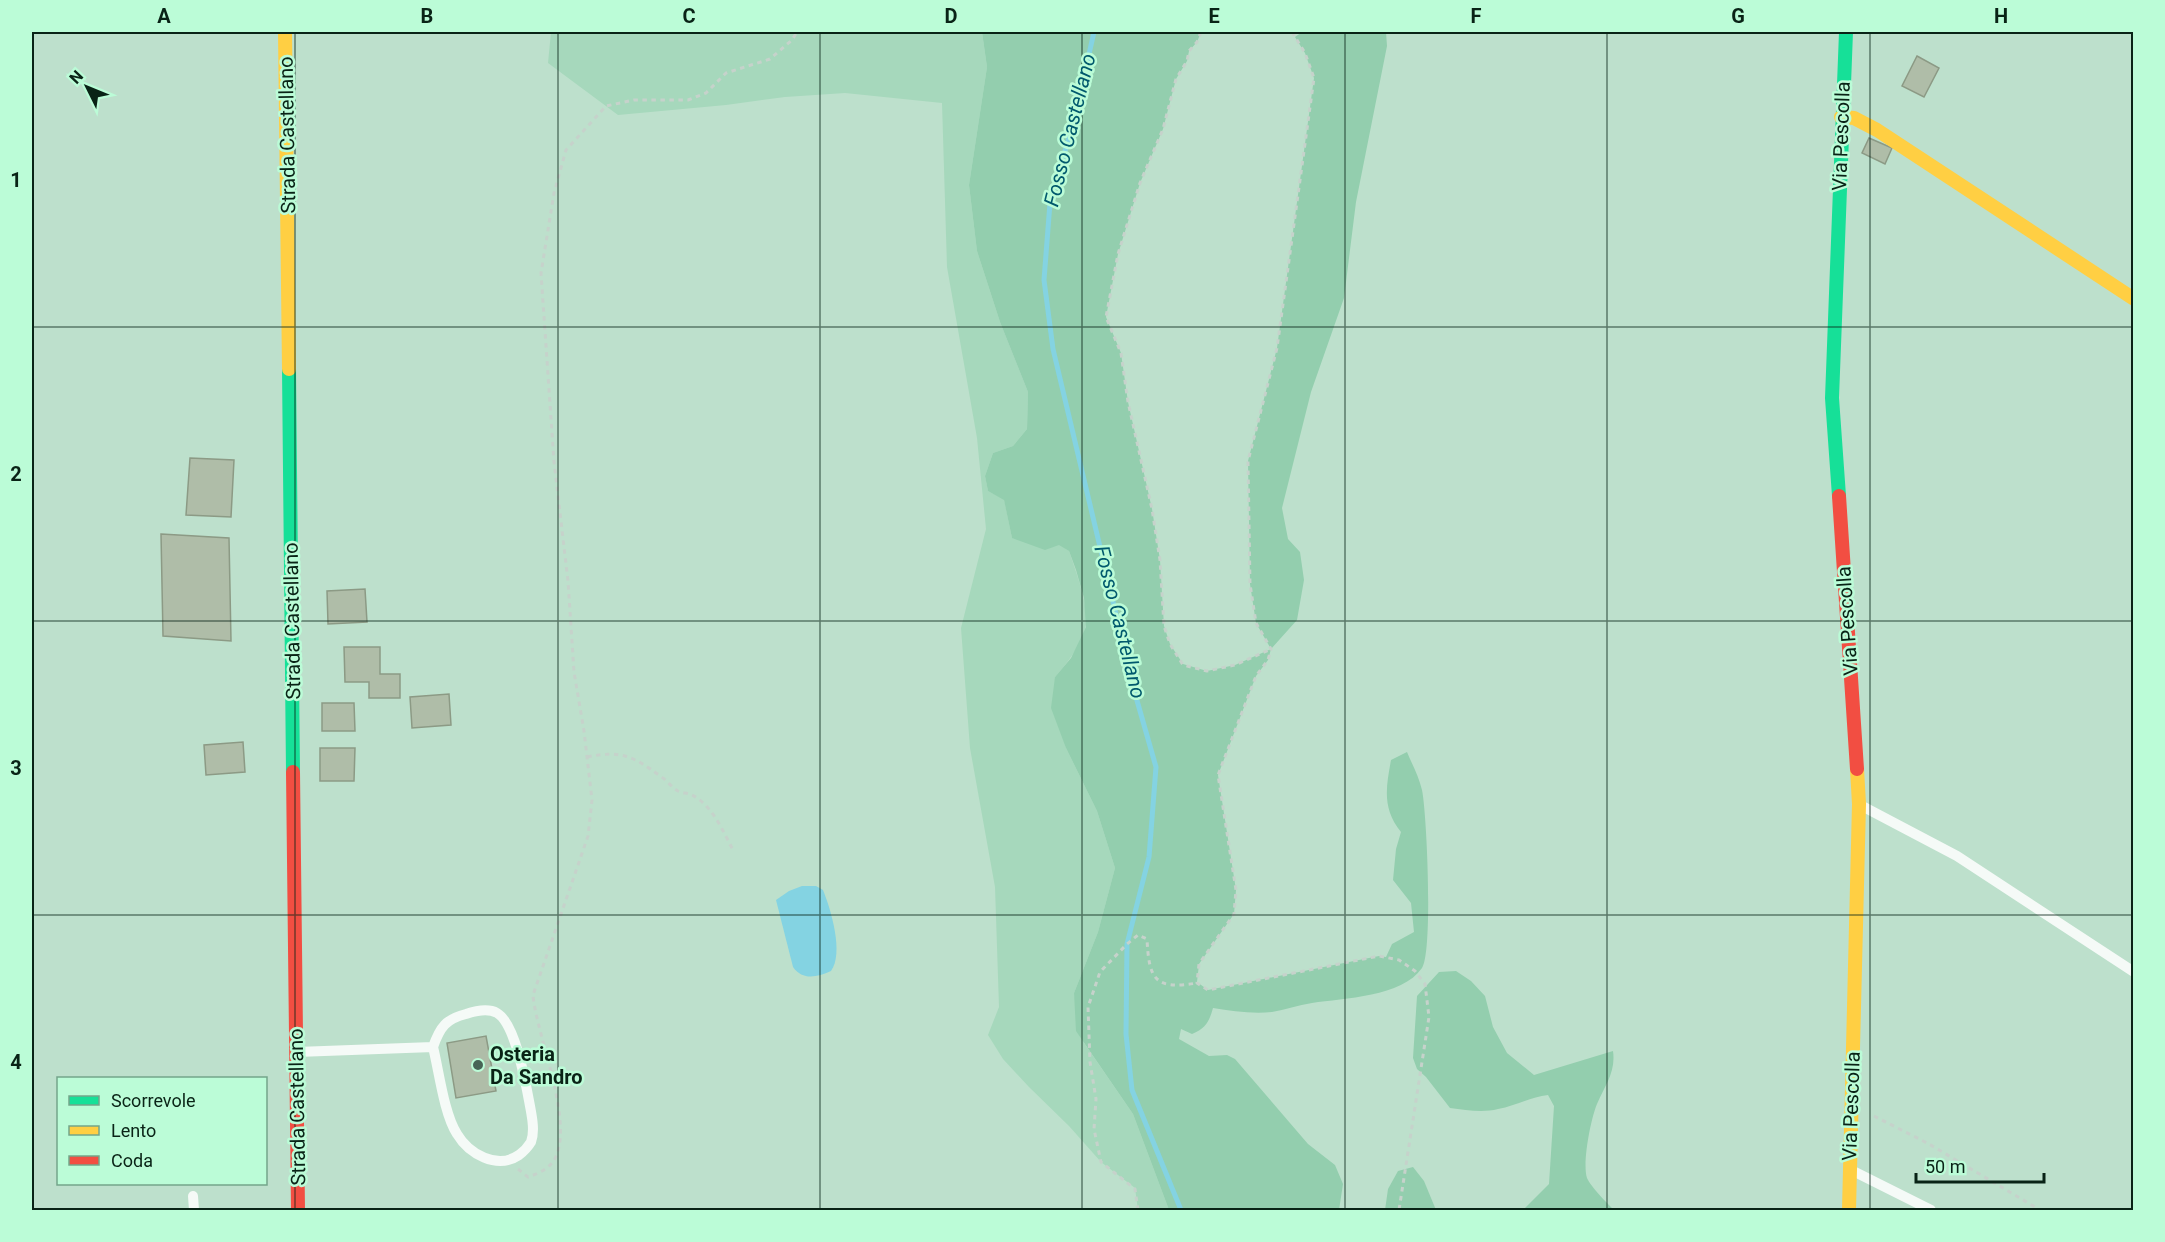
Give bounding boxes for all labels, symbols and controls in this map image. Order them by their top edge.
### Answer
text: A [157,4,171,28]
text: B [421,4,433,28]
text: C [682,4,696,28]
text: D [945,4,958,28]
text: E [1208,4,1220,28]
text: F [1471,4,1482,28]
text: G [1731,4,1745,28]
text: H [1994,4,2008,28]
water label: Fosso Castellano [1039,51,1101,209]
street label: Strada Castellano [274,56,300,214]
north arrow [57,57,117,117]
text: N [66,67,87,88]
street label: Via Pescolla [1827,81,1855,191]
text: 1 [10,168,22,192]
text: 2 [10,462,22,486]
street label: Strada Castellano [279,542,305,700]
water label: Fosso Castellano [1089,543,1151,701]
street label: Via Pescolla [1831,566,1863,676]
text: 3 [10,756,22,780]
street label: Strada Castellano [284,1028,310,1186]
place label: Osteria Da Sandro [490,1042,582,1089]
text: 4 [10,1050,22,1074]
street label: Via Pescolla [1837,1051,1865,1161]
marker: Osteria Da Sandro [471,1058,485,1072]
legend [57,1077,267,1185]
text: Scorrevole [111,1090,196,1111]
text: Lento [111,1120,156,1141]
scale bar [1916,1146,2044,1184]
text: Coda [111,1150,153,1171]
text: 50 m [1925,1156,1965,1177]

